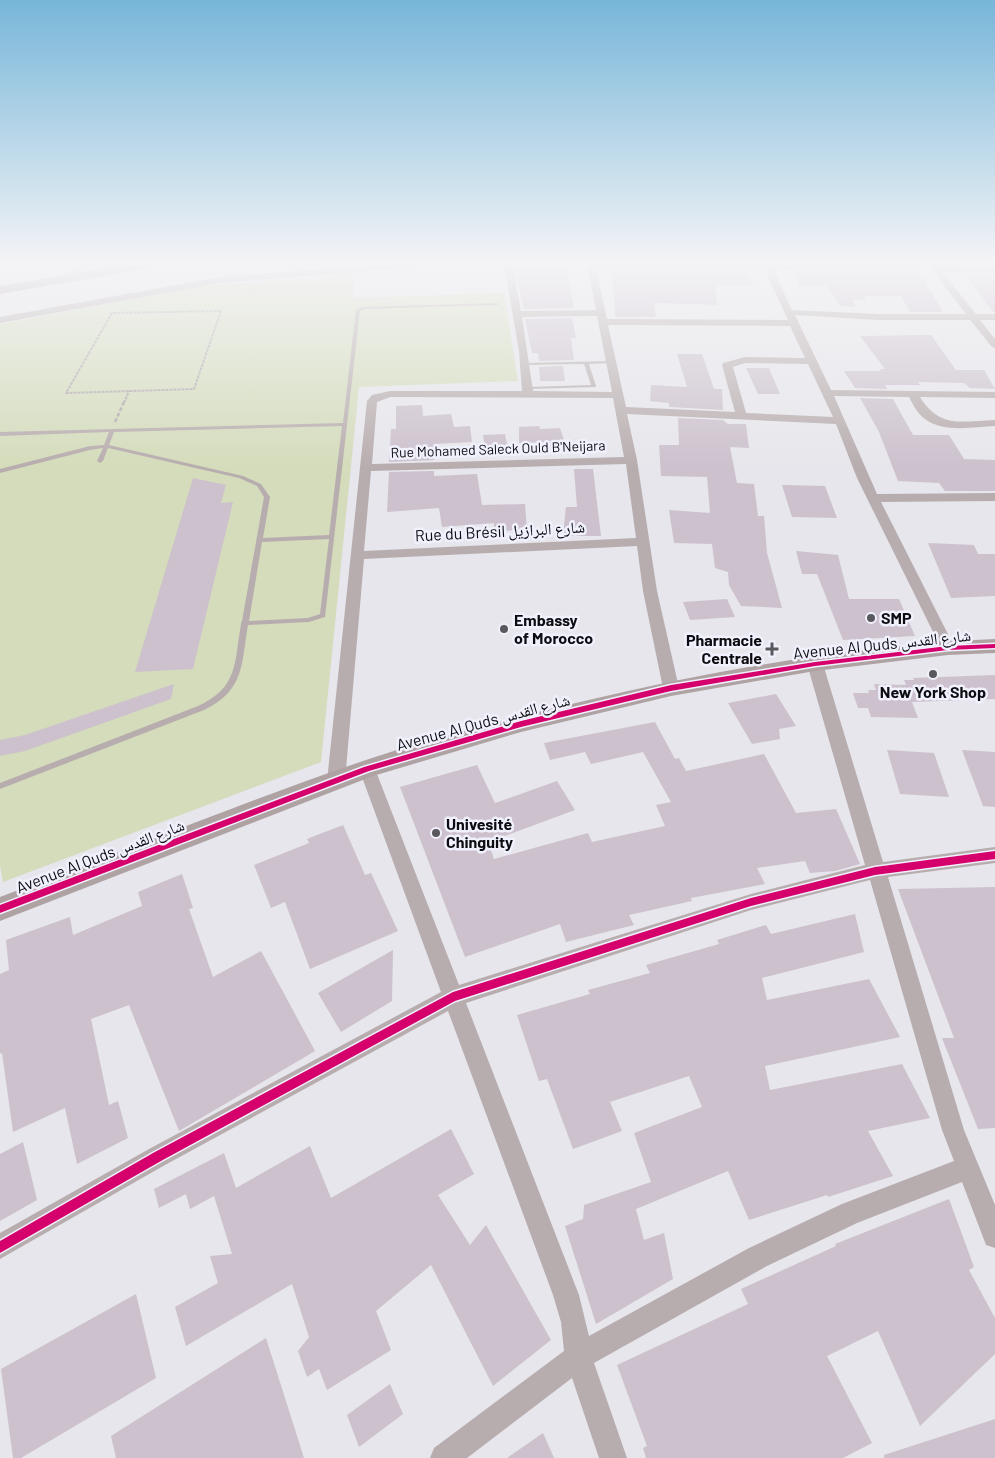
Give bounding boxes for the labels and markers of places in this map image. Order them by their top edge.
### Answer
place label: SMP [881,608,912,627]
place label: Embassy of Morocco [514,610,593,647]
marker: SMP [865,612,877,624]
marker: Embassy of Morocco [498,623,510,635]
place label: Pharmacie Centrale [686,630,762,667]
marker: Pharmacie Centrale [766,643,778,655]
marker: New York Shop [927,668,939,680]
place label: New York Shop [880,682,986,701]
place label: Univesité Chinguity [446,814,513,851]
marker: Univesité Chinguity [430,827,442,839]

